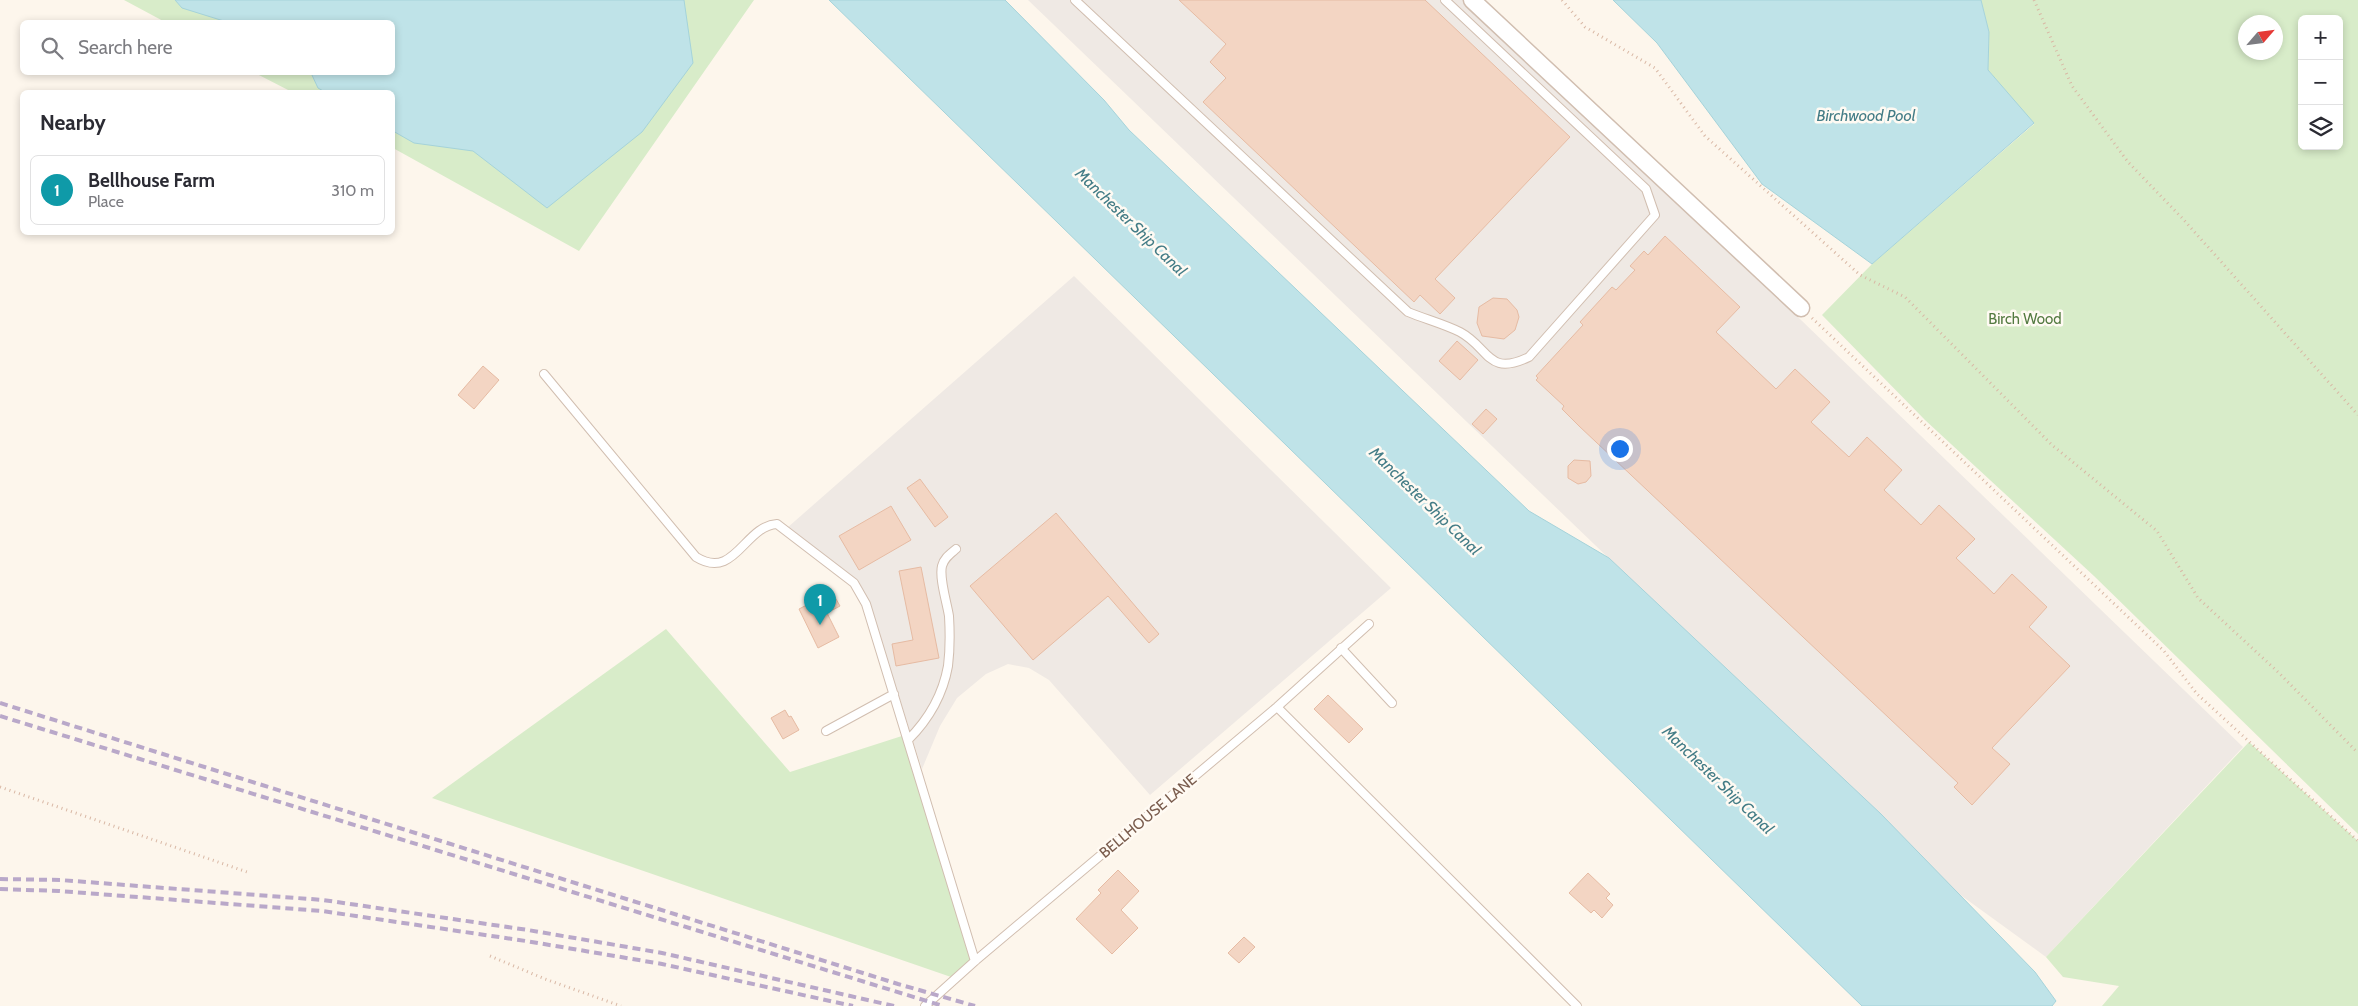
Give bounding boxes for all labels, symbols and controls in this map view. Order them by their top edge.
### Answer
north arrow [2238,15,2283,60]
map controls [2298,15,2343,150]
button: + [2298,15,2343,60]
search box [20,20,395,75]
icon: search [38,34,66,62]
text: Search here [78,36,172,59]
button: − [2298,60,2343,105]
button: layers [2298,105,2343,150]
water label: Birchwood Pool [1816,106,1916,125]
text: Nearby [40,110,106,135]
water label: Manchester Ship Canal [1071,163,1191,280]
text: Bellhouse Farm [88,169,215,192]
text: 1 [54,181,60,200]
text: 310 m [331,181,374,200]
text: Place [88,192,124,211]
park label: Birch Wood [1988,310,2062,328]
your location [1607,436,1633,462]
water label: Manchester Ship Canal [1365,442,1485,559]
pin: 1 [804,584,836,625]
water label: Manchester Ship Canal [1658,721,1778,838]
street label: BELLHOUSE LANE [1096,770,1200,862]

